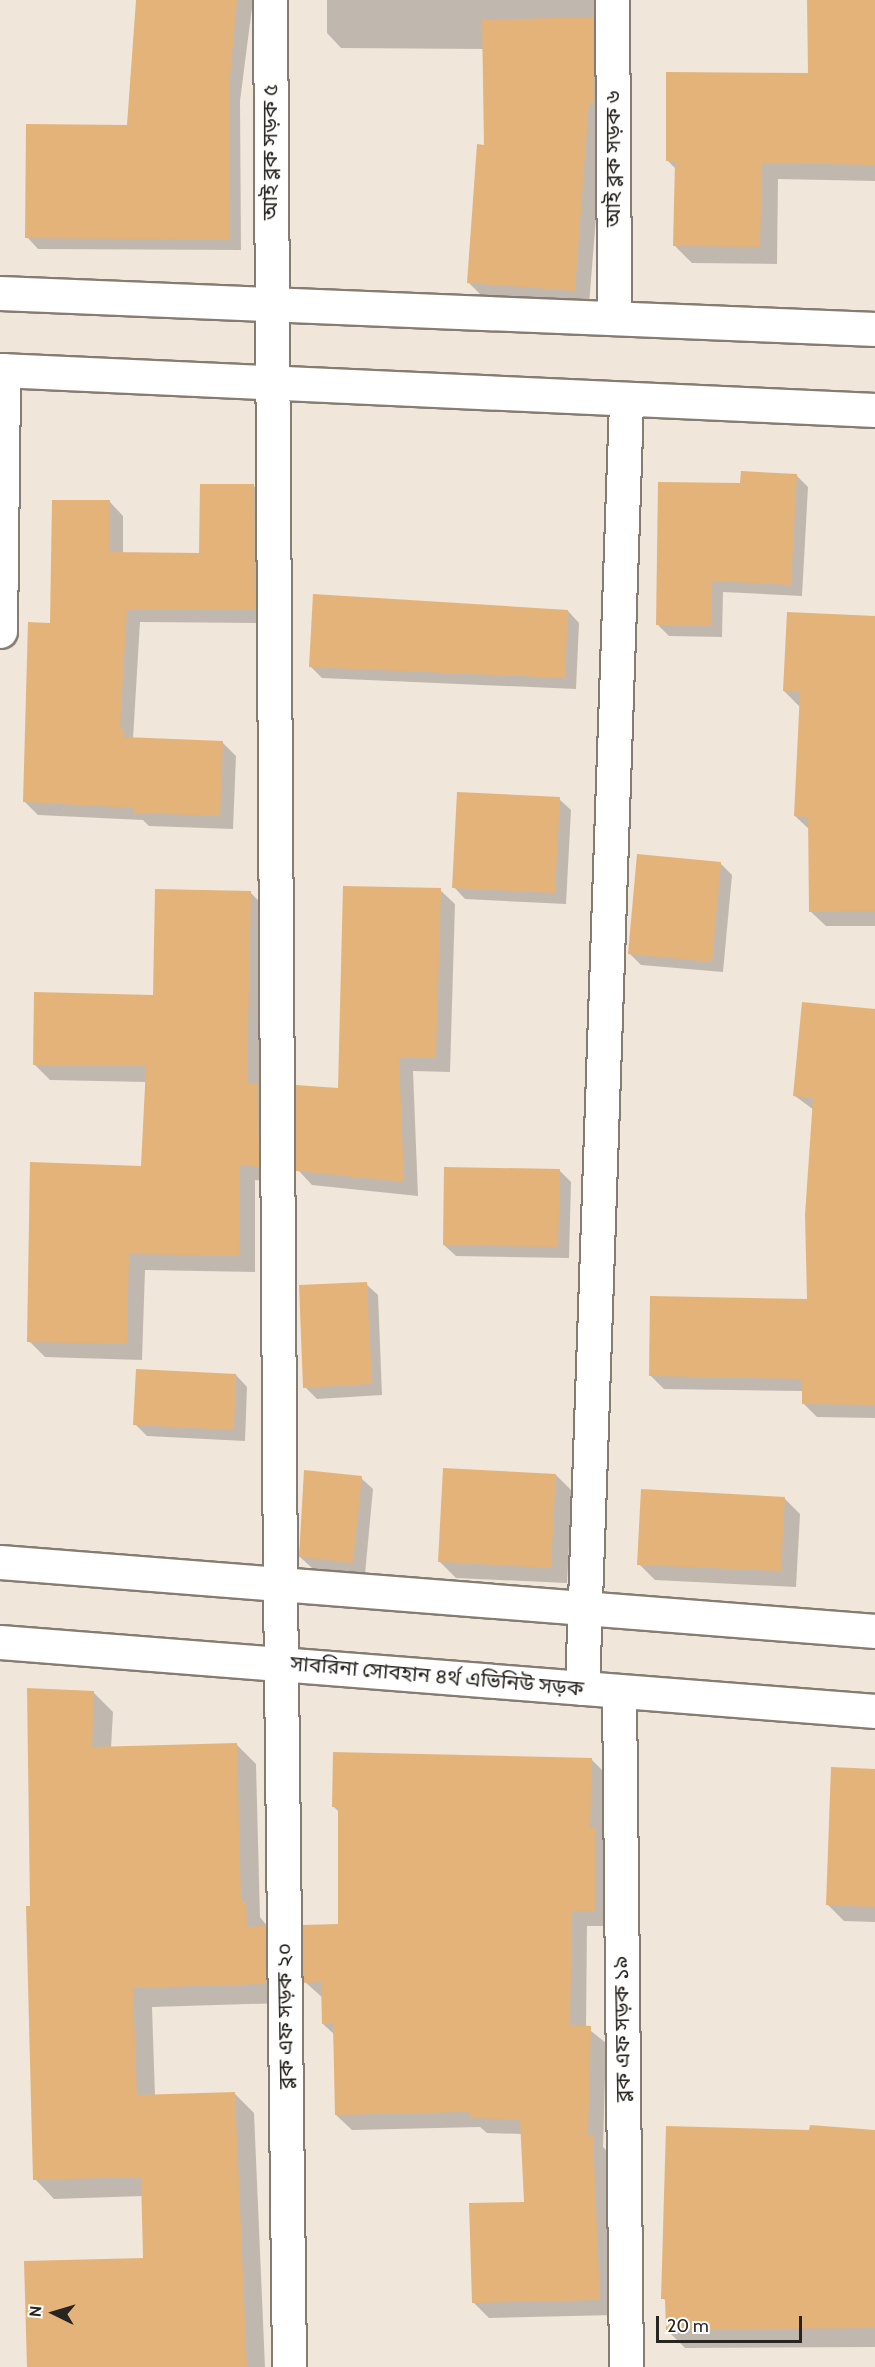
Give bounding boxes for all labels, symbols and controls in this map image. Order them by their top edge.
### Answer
street label: আই ব্লক সড়ক ৫ [257,84,283,220]
street label: আই ব্লক সড়ক ৬ [600,91,626,227]
street label: সাবরিনা সোবহান ৪র্থ এভিনিউ সড়ক [289,1651,585,1701]
street label: ব্লক এফ সড়ক ২০ [271,1943,299,2089]
street label: ব্লক এফ সড়ক ১৯ [608,1956,636,2102]
north arrow [24,2283,84,2343]
scale bar [659,2304,804,2342]
text: N [26,2305,46,2318]
text: 20 m [667,2315,709,2337]

